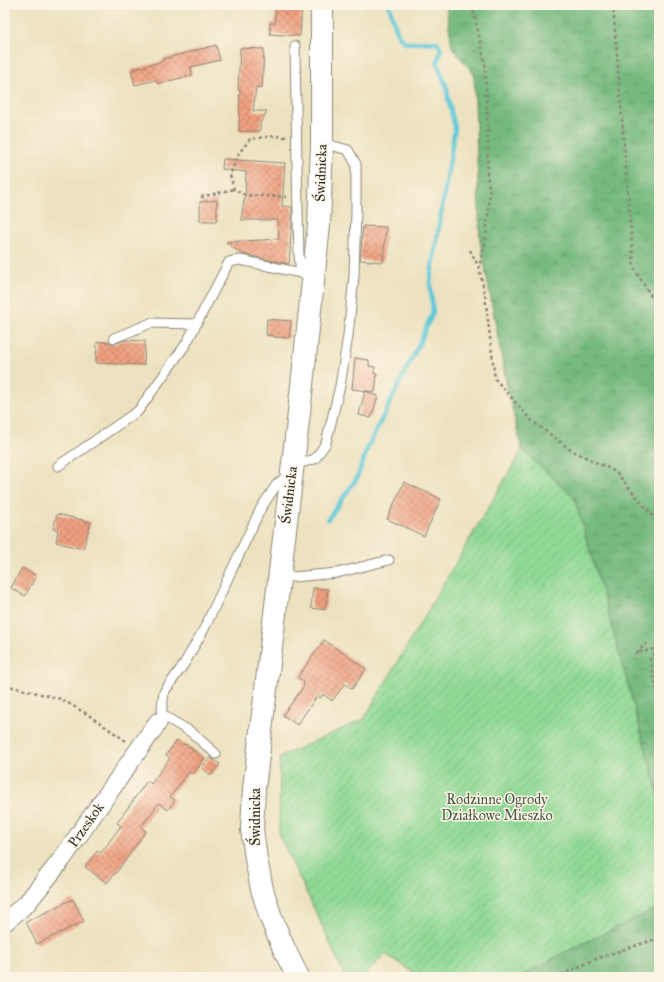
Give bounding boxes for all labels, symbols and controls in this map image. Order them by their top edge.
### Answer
street label: Świdnicka [310,144,331,202]
street label: Świdnicka [275,465,301,525]
street label: Świdnicka [245,788,264,846]
park label: Rodzinne Ogrody Działkowe Mieszko [441,791,553,824]
street label: Przeskok [65,799,108,851]

